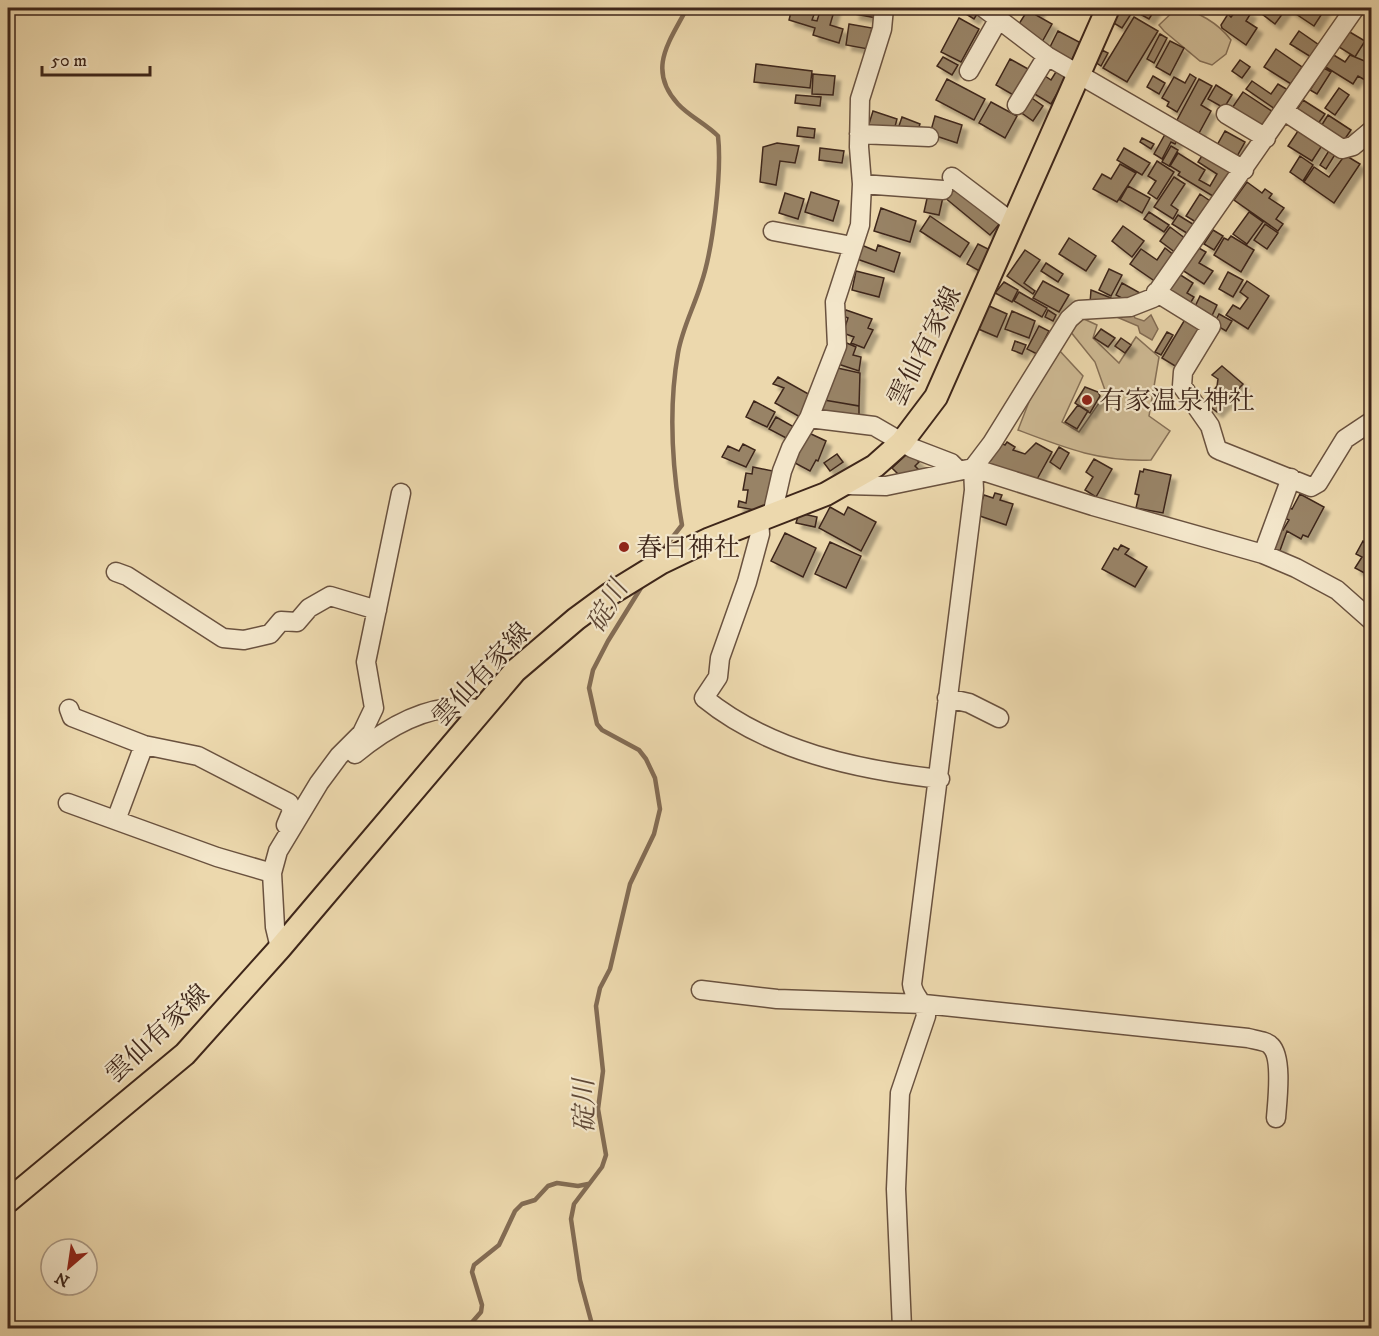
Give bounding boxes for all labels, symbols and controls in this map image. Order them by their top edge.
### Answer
scale bar [42,39,150,77]
text: 50 m [51,50,87,72]
street label: 雲仙有家線 [881,281,970,412]
place label: 有家温泉神社 [1099,385,1255,418]
marker: 有家温泉神社 [1080,393,1094,407]
place label: 春日神社 [636,532,740,565]
marker: 春日神社 [617,540,631,554]
water label: 碇川 [580,572,638,638]
street label: 雲仙有家線 [426,616,538,734]
street label: 雲仙有家線 [99,978,217,1090]
water label: 碇川 [567,1076,602,1133]
north arrow [39,1237,99,1297]
text: N [52,1267,73,1291]

